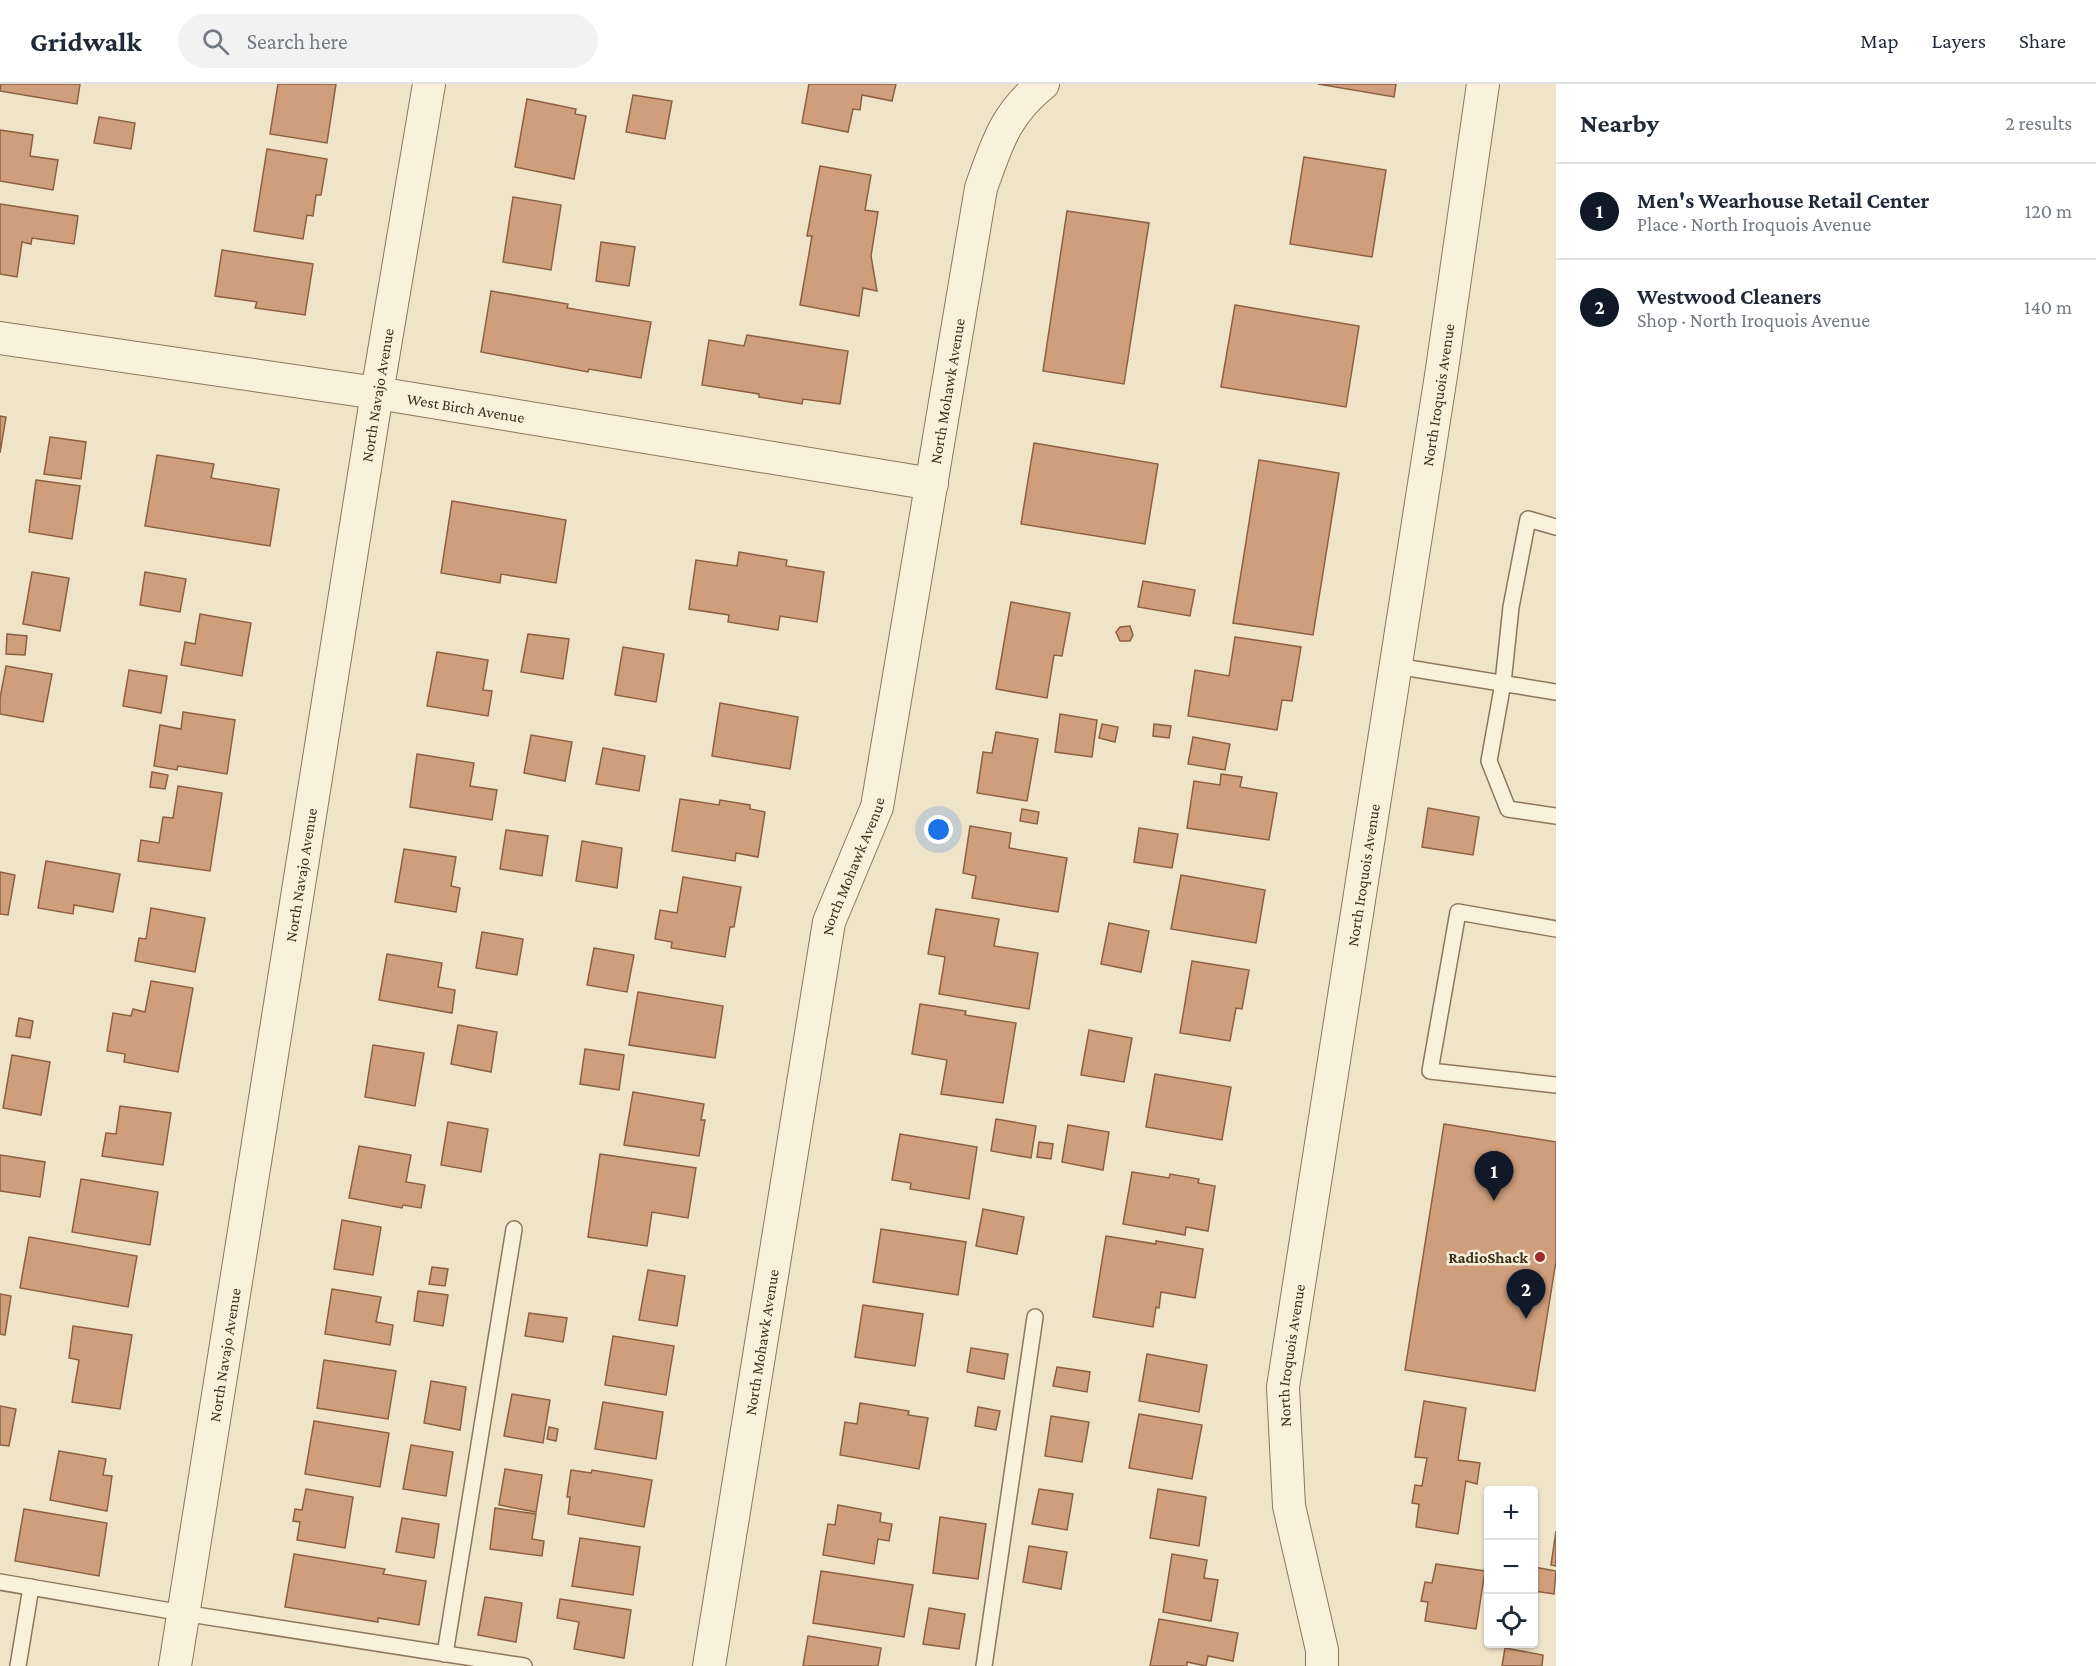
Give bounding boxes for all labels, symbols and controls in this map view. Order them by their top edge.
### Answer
search box [178,14,598,68]
icon: search [199,25,232,58]
text: Gridwalk [30,26,142,57]
text: Search here [247,29,348,54]
text: Map [1860,29,1899,53]
text: Layers [1932,29,1986,53]
text: Share [2019,29,2066,53]
text: Nearby [1580,109,1659,138]
text: 2 results [2005,112,2072,134]
text: Men's Wearhouse Retail Center [1637,188,1929,213]
text: 1 [1596,200,1603,222]
text: 120 m [2025,200,2072,222]
text: Place · North Iroquois Avenue [1637,213,1871,235]
text: Westwood Cleaners [1637,284,1821,309]
text: 2 [1594,296,1605,318]
text: 140 m [2024,296,2072,318]
text: Shop · North Iroquois Avenue [1637,309,1870,331]
street label: North Mohawk Avenue [927,317,968,465]
street label: North Iroquois Avenue [1419,322,1457,468]
street label: North Navajo Avenue [358,327,397,463]
street label: West Birch Avenue [406,390,526,426]
street label: North Mohawk Avenue [819,796,887,937]
street label: North Iroquois Avenue [1344,803,1383,948]
street label: North Navajo Avenue [282,807,320,943]
your location [924,815,953,844]
pin: 1 [1474,1152,1514,1201]
place label: RadioShack [1448,1249,1528,1266]
marker: RadioShack [1533,1250,1547,1264]
street label: North Mohawk Avenue [742,1268,782,1416]
pin: 2 [1506,1270,1546,1319]
street label: North Iroquois Avenue [1275,1283,1308,1427]
street label: North Navajo Avenue [206,1287,244,1423]
map controls [1484,1486,1538,1648]
button: + [1484,1486,1538,1540]
button: − [1484,1540,1538,1594]
button: locate [1484,1594,1538,1648]

